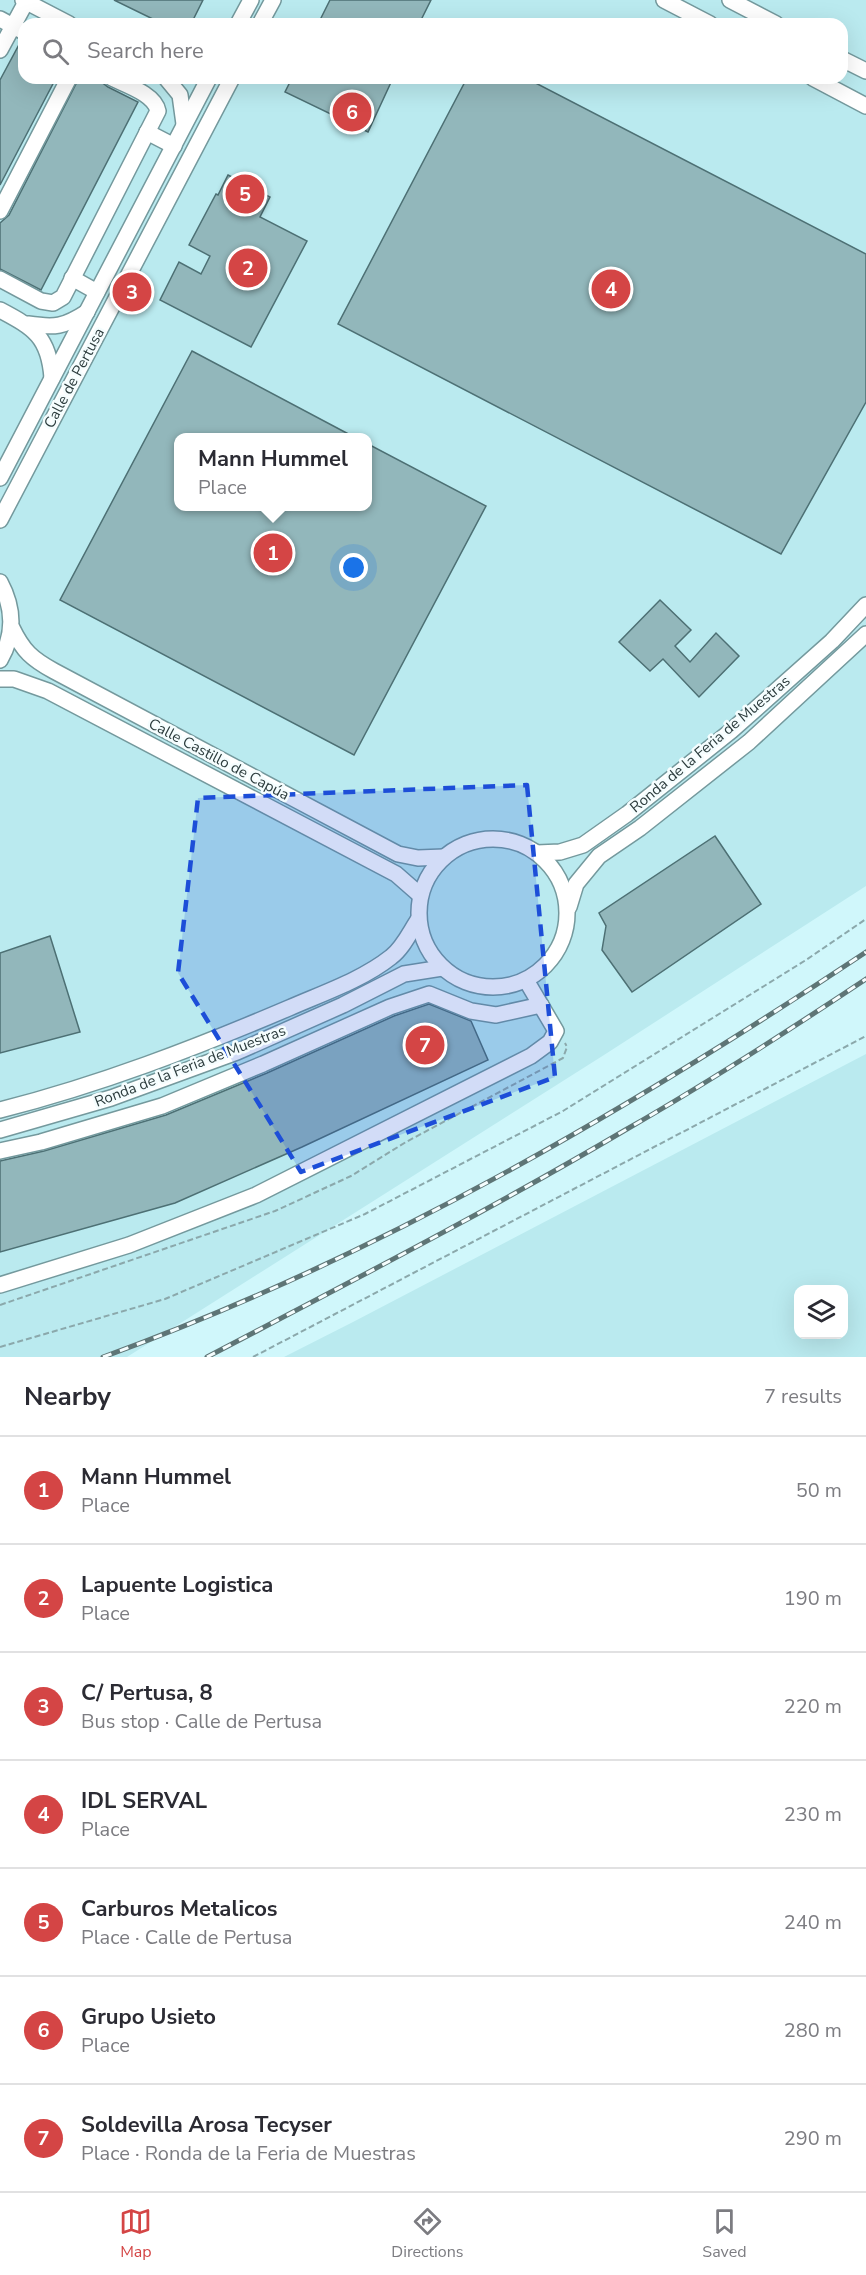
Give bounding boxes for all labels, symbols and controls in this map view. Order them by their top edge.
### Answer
search box [18,18,848,84]
icon: search [39,35,72,68]
text: Search here [87,36,204,66]
pin: 6 [332,90,372,134]
pin: 5 [226,172,264,216]
pin: 2 [228,246,268,290]
pin: 4 [592,266,630,312]
pin: 3 [112,270,152,314]
street label: Calle de Pertusa [39,324,109,432]
popup [174,433,372,511]
text: Mann Hummel [198,444,348,474]
text: Place [198,474,247,501]
pin: 1 [254,530,292,576]
your location [339,553,368,582]
street label: Ronda de la Feria de Muestras [626,671,794,817]
street label: Calle Castillo de Capúa [145,713,293,805]
street label: Ronda de la Feria de Muestras [92,1020,288,1112]
pin: 7 [406,1022,444,1068]
map controls [794,1285,848,1339]
button: layers [794,1285,848,1339]
text: Nearby [24,1379,111,1414]
text: 7 results [764,1383,842,1410]
text: Mann Hummel [81,1462,231,1492]
text: 1 [38,1477,50,1504]
text: 50 m [796,1477,842,1504]
text: Place [81,1492,130,1519]
text: Lapuente Logistica [81,1570,273,1600]
text: 2 [38,1585,50,1612]
text: 190 m [784,1585,842,1612]
text: Place [81,1600,130,1627]
text: C/ Pertusa, 8 [81,1678,213,1708]
text: 3 [38,1693,50,1720]
text: 220 m [784,1693,842,1720]
text: Bus stop · Calle de Pertusa [81,1708,322,1735]
text: IDL SERVAL [81,1786,207,1816]
text: 4 [38,1801,50,1828]
text: 230 m [784,1801,842,1828]
text: Place [81,1816,130,1843]
text: Carburos Metalicos [81,1894,278,1924]
text: 5 [38,1909,50,1936]
text: 240 m [784,1909,842,1936]
text: Place · Calle de Pertusa [81,1924,292,1951]
text: Grupo Usieto [81,2002,216,2032]
text: 6 [38,2017,50,2044]
text: 280 m [784,2017,842,2044]
text: Place [81,2032,130,2059]
text: Soldevilla Arosa Tecyser [81,2110,332,2140]
text: 7 [38,2125,50,2152]
text: 290 m [784,2125,842,2152]
text: Place · Ronda de la Feria de Muestras [81,2140,416,2167]
tab: Map [119,2205,152,2263]
tab: Directions [391,2205,463,2263]
tab: Saved [702,2205,747,2263]

